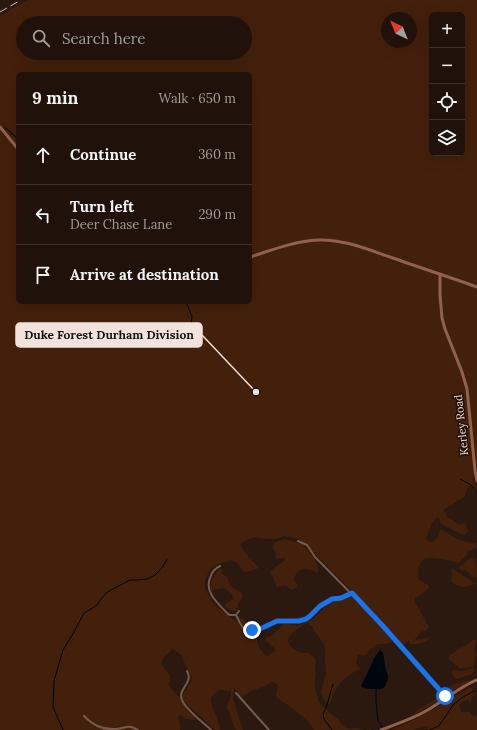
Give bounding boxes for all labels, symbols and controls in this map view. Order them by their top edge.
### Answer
north arrow [381,12,417,48]
map controls [429,12,465,156]
button: + [429,12,465,48]
search box [16,16,252,60]
icon: search [30,27,52,49]
text: Search here [62,29,145,48]
button: − [429,48,465,84]
button: locate [429,84,465,120]
text: 9 min [32,87,78,109]
text: Walk · 650 m [159,90,236,107]
button: layers [429,120,465,156]
icon: ahead [32,144,54,166]
text: Continue [70,145,136,164]
text: 360 m [198,146,236,163]
text: Turn left [70,197,134,216]
icon: left [32,204,54,226]
text: 290 m [198,206,236,223]
text: Deer Chase Lane [70,216,172,233]
icon: arrive [32,264,54,286]
text: Arrive at destination [70,265,219,284]
callout: Duke Forest Durham Division [16,323,202,347]
text: Duke Forest Durham Division [24,327,194,342]
street label: Kerley Road [451,393,471,456]
route end [243,621,261,639]
route start [436,687,454,705]

